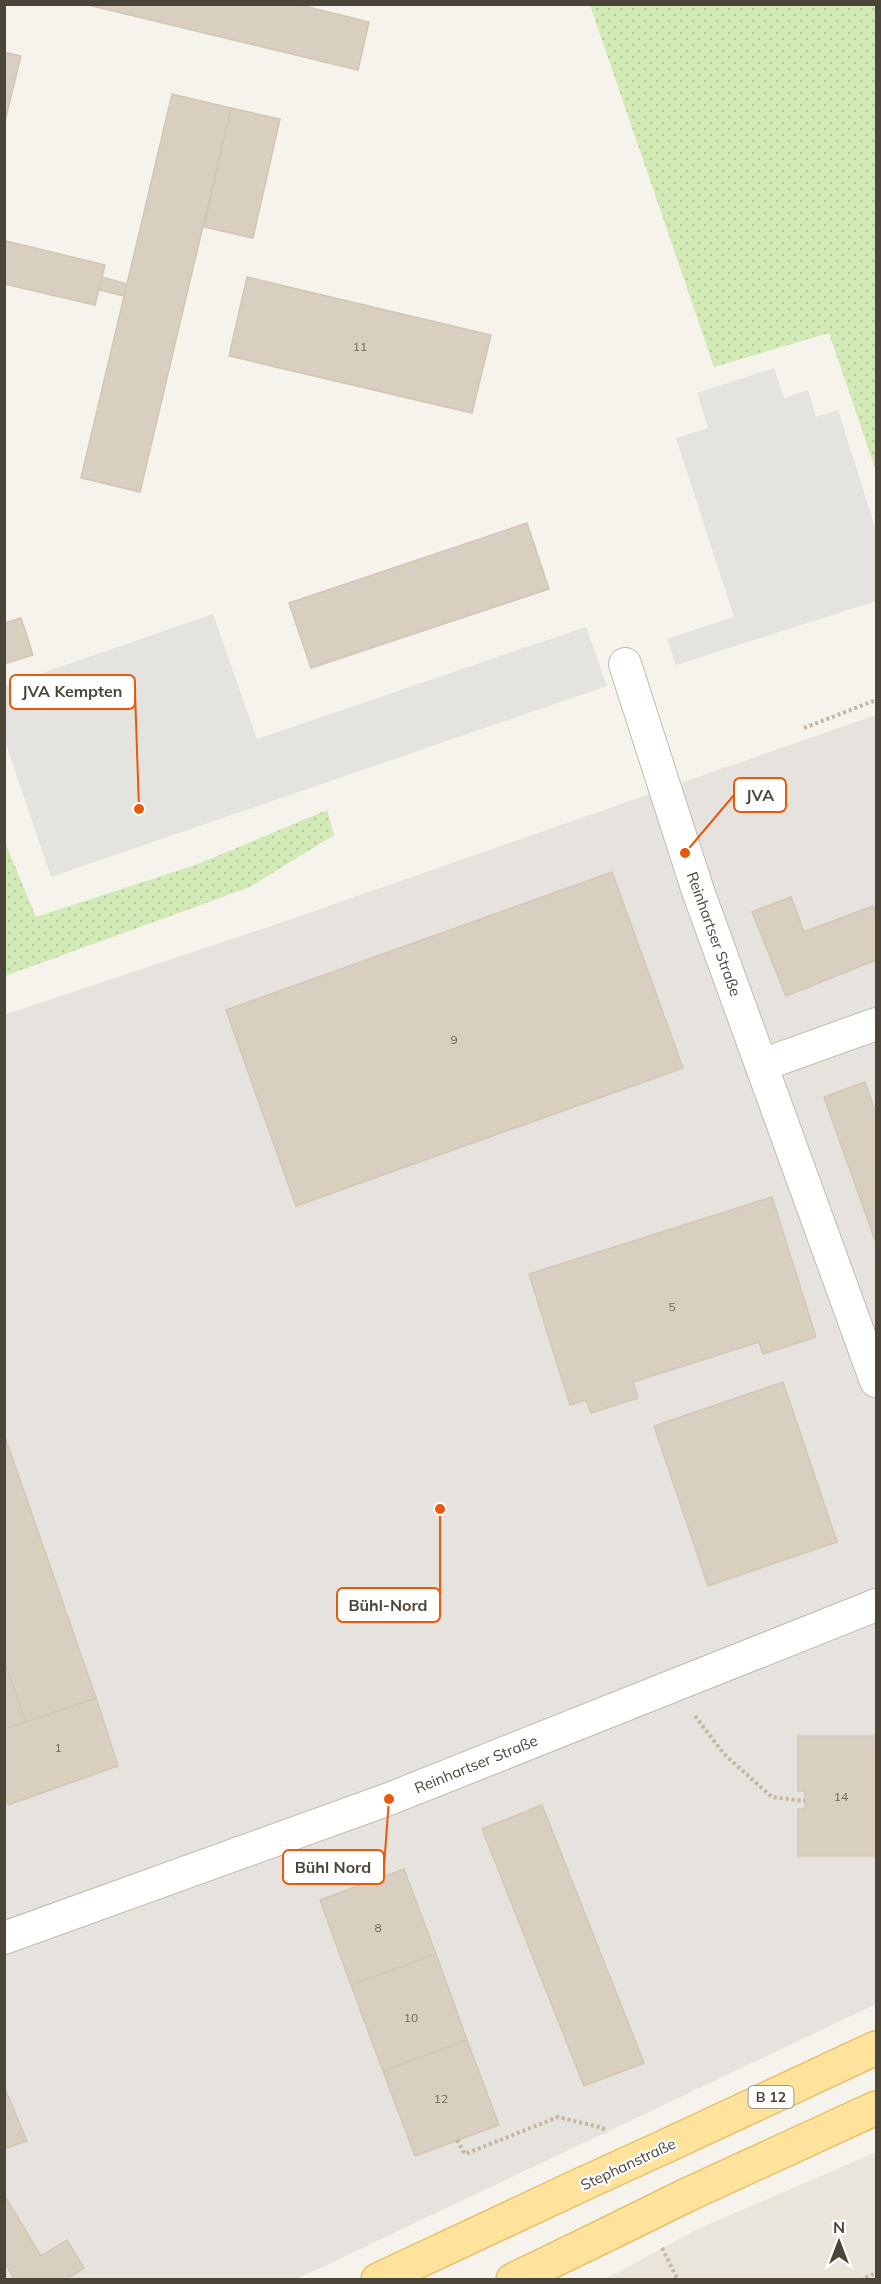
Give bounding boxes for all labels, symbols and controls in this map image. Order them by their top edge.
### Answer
house number: 11 [353,339,367,354]
callout: JVA Kempten [10,675,135,709]
text: JVA Kempten [22,681,122,701]
callout: JVA [734,778,786,812]
text: JVA [746,785,774,805]
street label: Reinhartser Straße [683,869,745,999]
house number: 9 [450,1032,458,1047]
house number: 5 [668,1299,676,1314]
callout: Bühl-Nord [337,1588,440,1622]
text: Bühl-Nord [348,1595,428,1615]
street label: Reinhartser Straße [412,1731,540,1797]
house number: 1 [54,1740,62,1755]
house number: 14 [834,1789,848,1804]
callout: Bühl Nord [283,1850,384,1884]
text: Bühl Nord [295,1857,371,1877]
house number: 8 [374,1920,382,1935]
house number: 10 [404,2010,418,2025]
road number: B 12 [748,2086,794,2108]
house number: 12 [434,2091,448,2106]
street label: Stephanstraße [577,2134,679,2194]
north arrow [809,2212,869,2272]
text: N [833,2217,845,2237]

